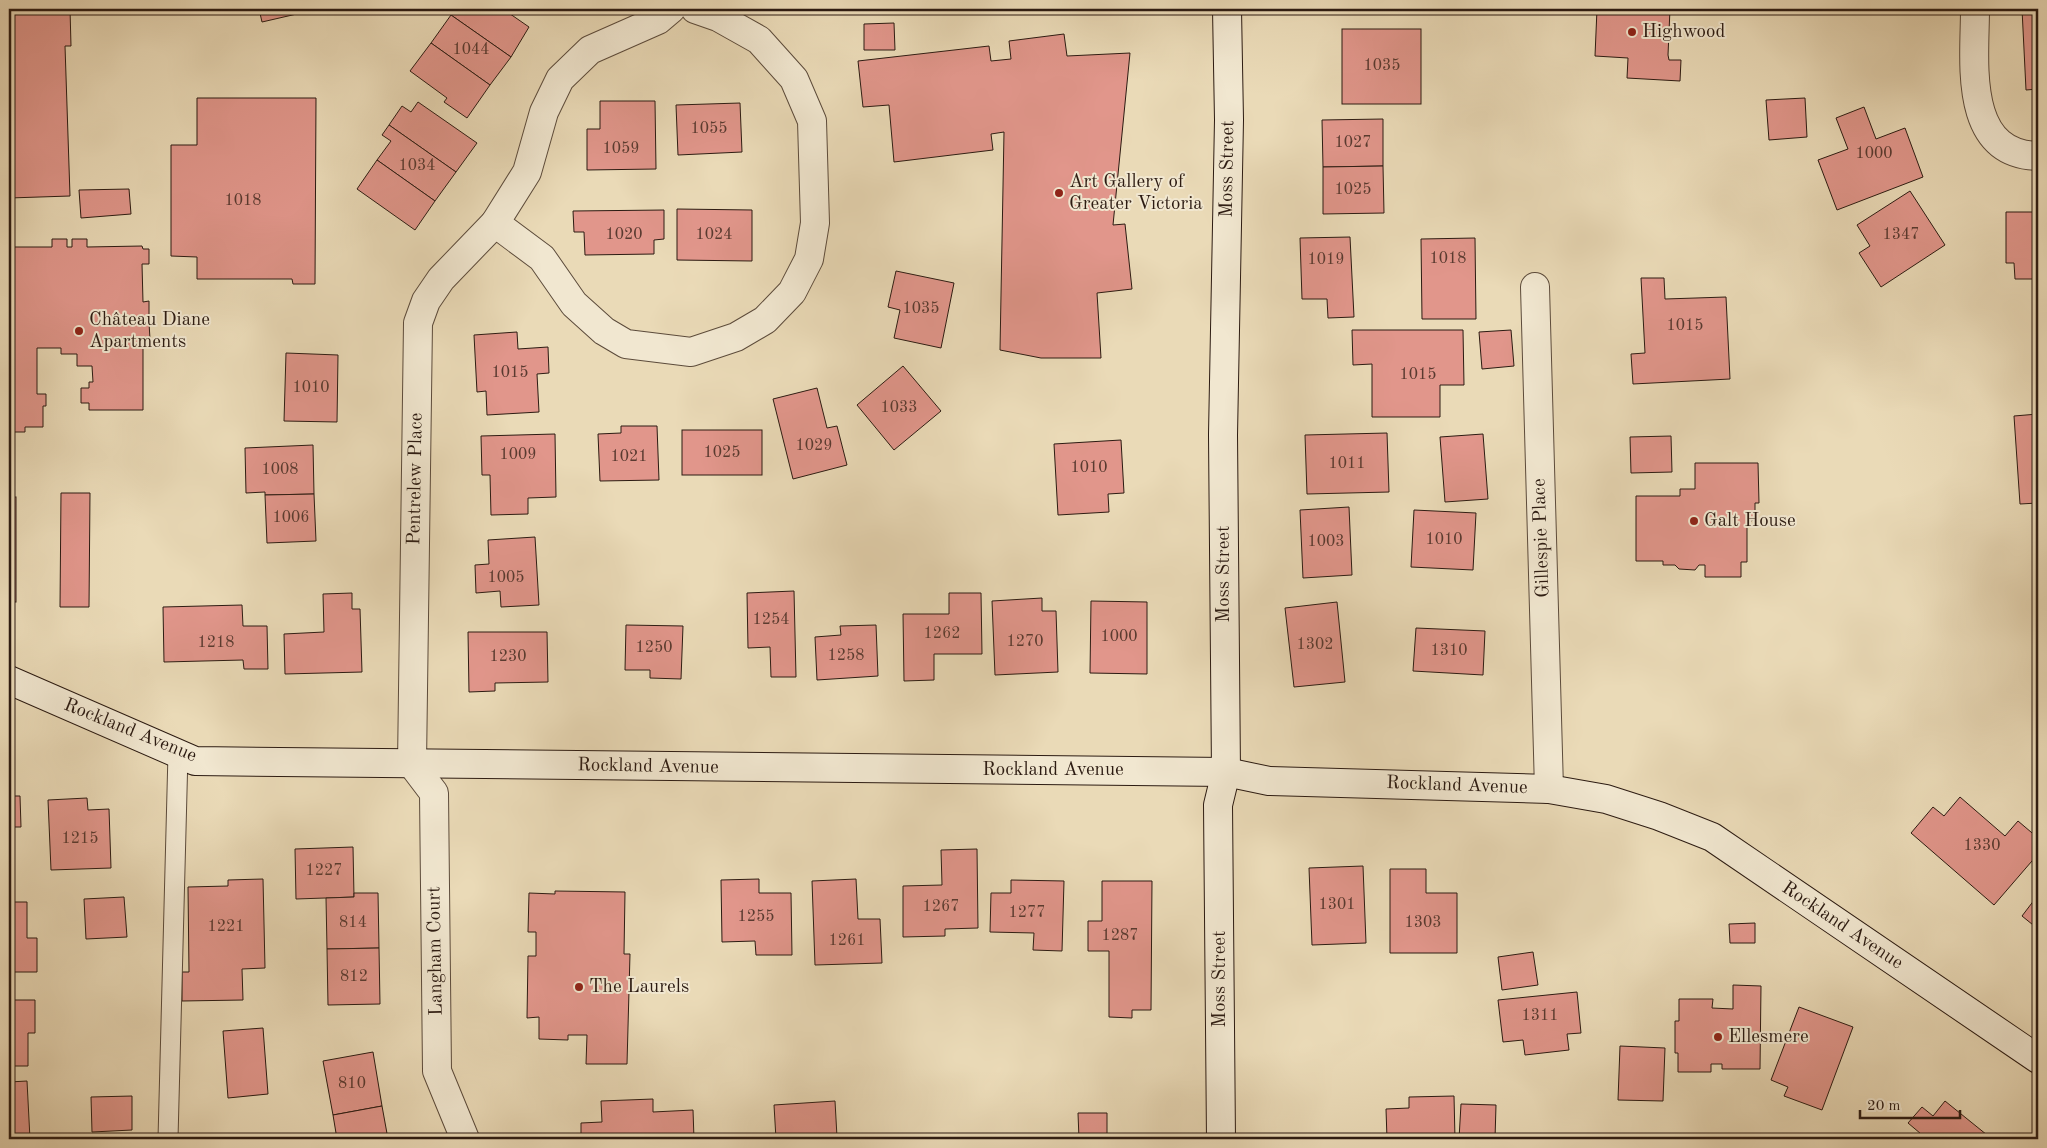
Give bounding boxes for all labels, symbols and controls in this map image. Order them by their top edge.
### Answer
place label: Highwood [1642,23,1725,42]
marker: Highwood [1626,26,1638,38]
house number: 1044 [452,42,490,58]
house number: 1035 [1363,58,1401,74]
street label: Moss Street [1218,120,1238,218]
house number: 1055 [690,121,728,137]
house number: 1027 [1334,135,1372,151]
house number: 1059 [602,141,640,157]
house number: 1000 [1855,146,1893,162]
house number: 1034 [398,158,436,174]
place label: Art Gallery of Greater Victoria [1069,173,1203,214]
house number: 1025 [1334,182,1372,198]
marker: Art Gallery of Greater Victoria [1053,187,1065,199]
house number: 1018 [224,193,262,209]
house number: 1020 [605,227,643,243]
house number: 1024 [695,227,733,243]
house number: 1347 [1882,227,1920,243]
house number: 1018 [1429,251,1467,267]
house number: 1019 [1307,252,1345,268]
house number: 1035 [902,301,940,317]
place label: Château Diane Apartments [89,311,210,352]
house number: 1015 [1666,318,1704,334]
marker: Château Diane Apartments [73,325,85,337]
house number: 1015 [491,365,529,381]
house number: 1015 [1399,367,1437,383]
house number: 1010 [292,380,330,396]
house number: 1033 [880,400,918,416]
street label: Pentrelew Place [405,413,427,545]
house number: 1029 [795,438,833,454]
house number: 1025 [703,445,741,461]
house number: 1009 [499,447,537,463]
house number: 1021 [610,449,648,465]
house number: 1011 [1328,456,1366,472]
house number: 1010 [1070,460,1108,476]
house number: 1008 [261,462,299,478]
street label: Gillespie Place [1530,478,1554,598]
house number: 1006 [272,510,310,526]
place label: Galt House [1704,512,1796,531]
marker: Galt House [1688,515,1700,527]
street label: Moss Street [1215,525,1234,623]
house number: 1010 [1425,532,1463,548]
house number: 1003 [1307,534,1345,550]
house number: 1005 [487,570,525,586]
house number: 1254 [752,612,790,628]
house number: 1262 [923,626,961,642]
house number: 1000 [1100,629,1138,645]
house number: 1270 [1006,634,1044,650]
house number: 1218 [197,635,235,651]
house number: 1302 [1296,637,1334,653]
house number: 1250 [635,640,673,656]
house number: 1310 [1430,643,1468,659]
house number: 1258 [827,648,865,664]
house number: 1230 [489,649,527,665]
street label: Rockland Avenue [61,696,199,766]
street label: Rockland Avenue [577,756,719,778]
street label: Rockland Avenue [982,761,1124,780]
street label: Rockland Avenue [1386,774,1528,798]
house number: 1215 [61,831,99,847]
house number: 1330 [1963,838,2001,854]
house number: 1227 [305,863,343,879]
street label: Rockland Avenue [1778,879,1906,973]
street label: Langham Court [425,886,447,1016]
house number: 1301 [1318,897,1356,913]
house number: 1267 [922,899,960,915]
house number: 1277 [1008,905,1046,921]
house number: 1255 [737,909,775,925]
house number: 814 [339,915,367,931]
house number: 1303 [1404,915,1442,931]
house number: 1221 [207,919,245,935]
house number: 1287 [1101,928,1139,944]
street label: Moss Street [1211,930,1230,1028]
house number: 1261 [828,933,866,949]
house number: 812 [340,969,368,985]
place label: The Laurels [589,978,689,997]
marker: The Laurels [573,981,585,993]
house number: 1311 [1521,1008,1559,1024]
place label: Ellesmere [1728,1028,1809,1047]
marker: Ellesmere [1712,1031,1724,1043]
house number: 810 [338,1076,366,1092]
scale bar [1860,1088,1960,1120]
text: 20 m [1867,1099,1901,1114]

